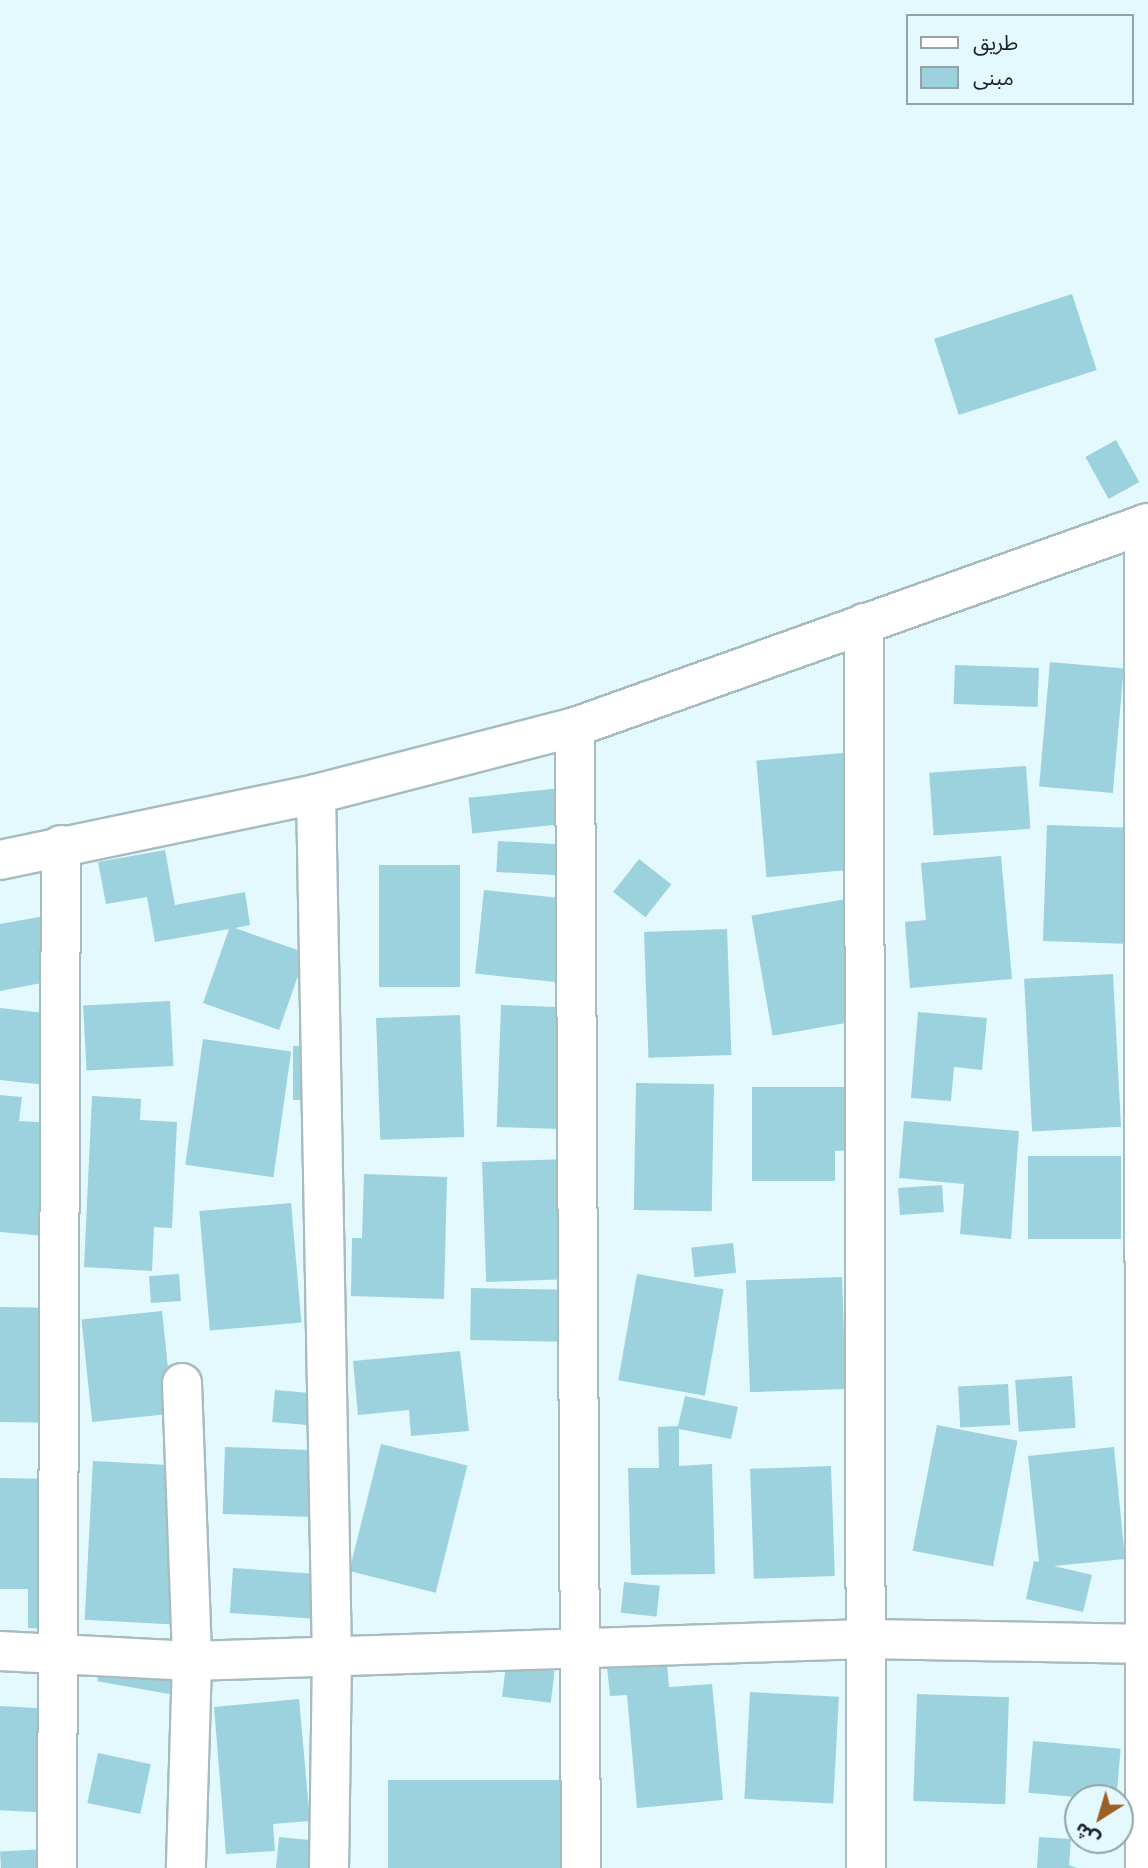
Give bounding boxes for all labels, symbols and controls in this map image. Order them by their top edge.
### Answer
legend [906,14,1134,105]
text: طريق [973,29,1018,57]
text: مبنى [973,64,1014,92]
north arrow [1064,1784,1134,1854]
text: ش [1069,1816,1106,1852]

